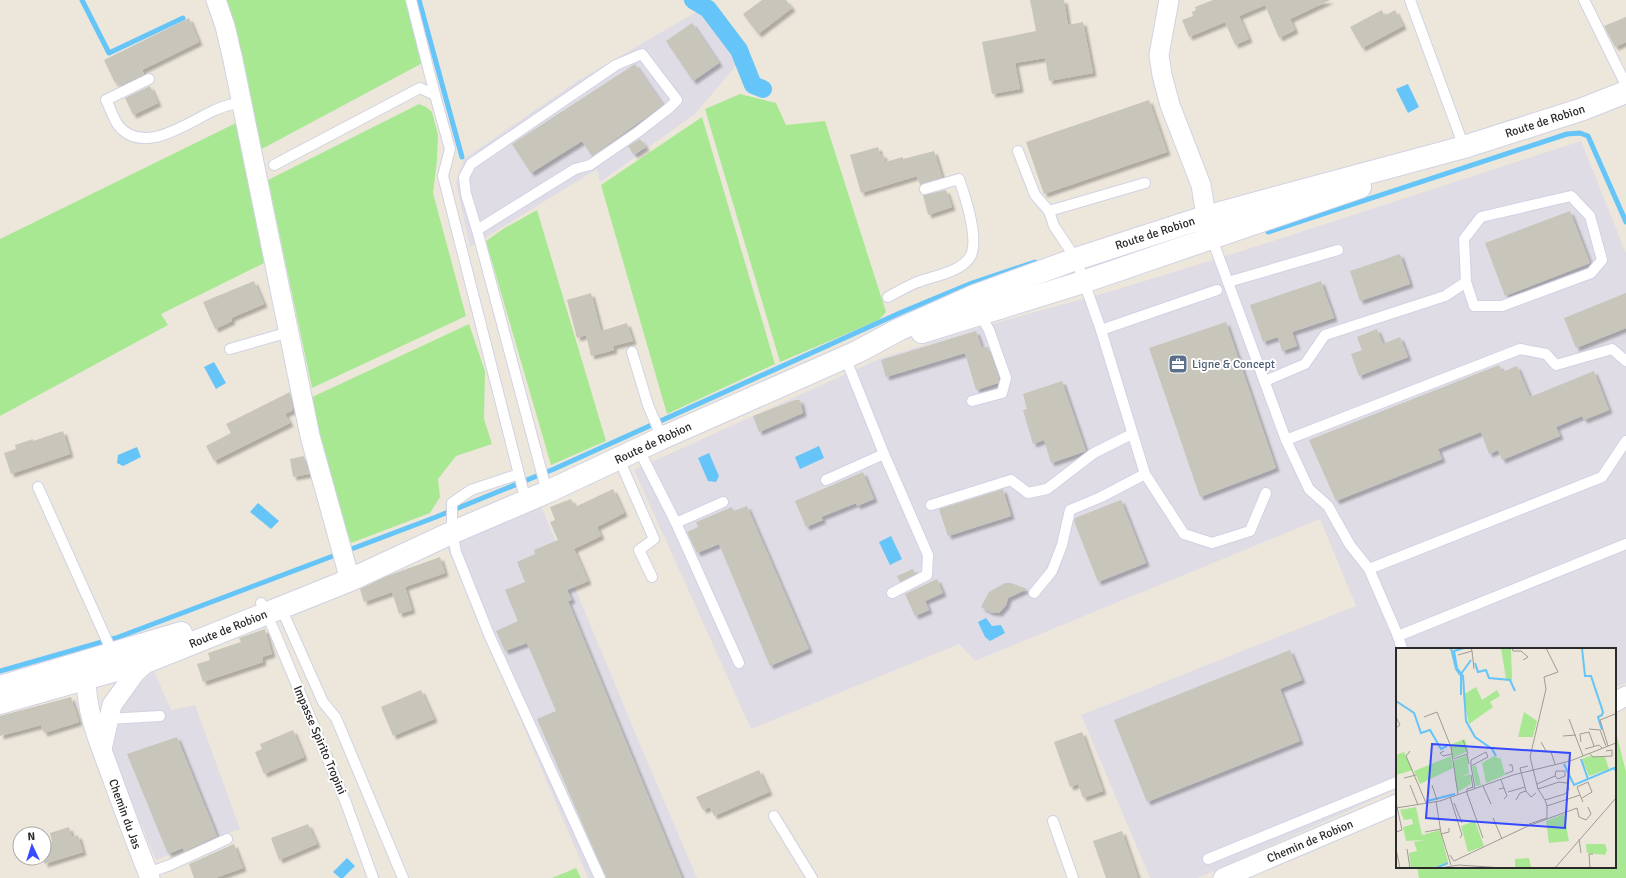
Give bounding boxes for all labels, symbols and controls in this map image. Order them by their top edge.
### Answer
street label: Route de Robion [1503,101,1587,141]
street label: Route de Robion [1113,213,1197,253]
office icon: Ligne & Concept [1167,353,1189,375]
place label: Ligne & Concept [1192,357,1275,372]
street label: Route de Robion [612,419,694,468]
street label: Route de Robion [187,607,270,652]
inset map [1396,648,1616,868]
street label: Impasse Spirito Tropini [290,683,349,797]
street label: Chemin du Jas [105,777,144,851]
street label: Chemin de Robion [1265,816,1356,866]
north arrow [12,826,52,866]
text: N [27,830,36,843]

